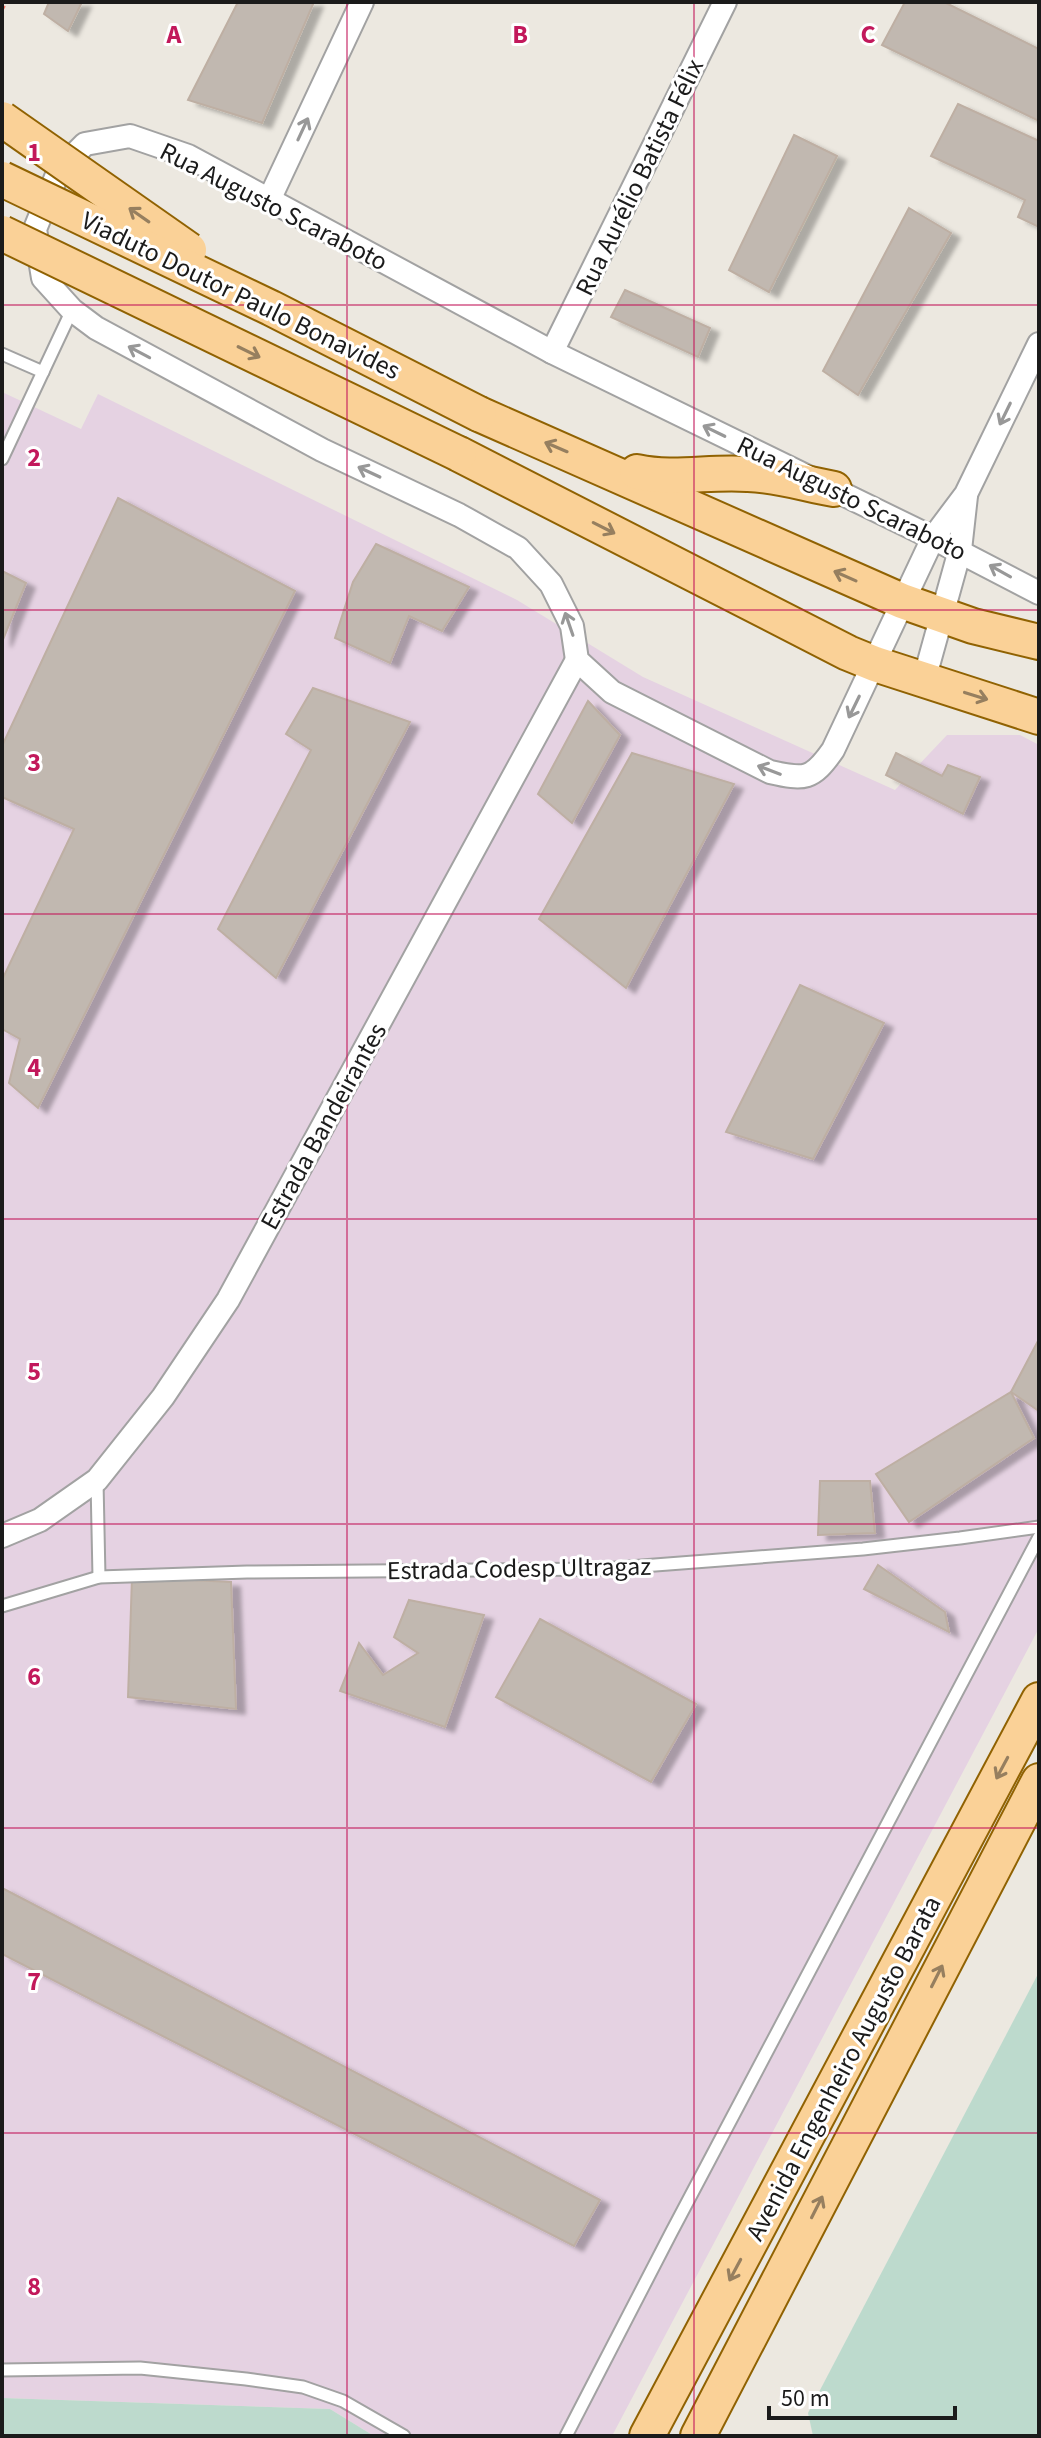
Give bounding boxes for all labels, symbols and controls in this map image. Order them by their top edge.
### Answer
text: A [166,16,183,53]
text: B [512,16,528,53]
text: C [860,16,876,53]
street label: Rua Aurélio Batista Félix [566,52,713,302]
one-way arrow [296,117,311,141]
street label: Rua Augusto Scaraboto [153,133,394,280]
text: 1 [27,134,41,171]
street label: Viaduto Doutor Paulo Bonavides [75,202,406,389]
one-way arrow [128,207,150,223]
one-way arrow [128,343,151,359]
one-way arrow [236,345,260,360]
one-way arrow [997,402,1012,426]
one-way arrow [702,422,726,438]
street label: Rua Augusto Scaraboto [731,427,973,570]
text: 2 [27,439,41,476]
one-way arrow [545,439,569,454]
one-way arrow [358,464,382,479]
one-way arrow [591,520,615,536]
one-way arrow [988,563,1012,579]
one-way arrow [833,567,858,582]
one-way arrow [560,612,575,637]
one-way arrow [963,689,989,704]
one-way arrow [846,694,861,718]
text: 3 [27,744,41,781]
one-way arrow [757,762,782,776]
street label: Estrada Bandeirantes [251,1016,396,1236]
text: 4 [27,1049,41,1086]
text: 5 [27,1353,41,1390]
street label: Estrada Codesp Ultragaz [386,1548,652,1589]
text: 6 [27,1658,41,1695]
one-way arrow [994,1756,1010,1780]
street label: Avenida Engenheiro Augusto Barata [737,1889,950,2247]
text: 7 [27,1963,41,2000]
one-way arrow [930,1965,946,1989]
one-way arrow [810,2196,826,2220]
one-way arrow [727,2258,743,2281]
text: 8 [27,2268,41,2305]
scale bar [769,2370,955,2420]
text: 50 m [781,2381,830,2416]

